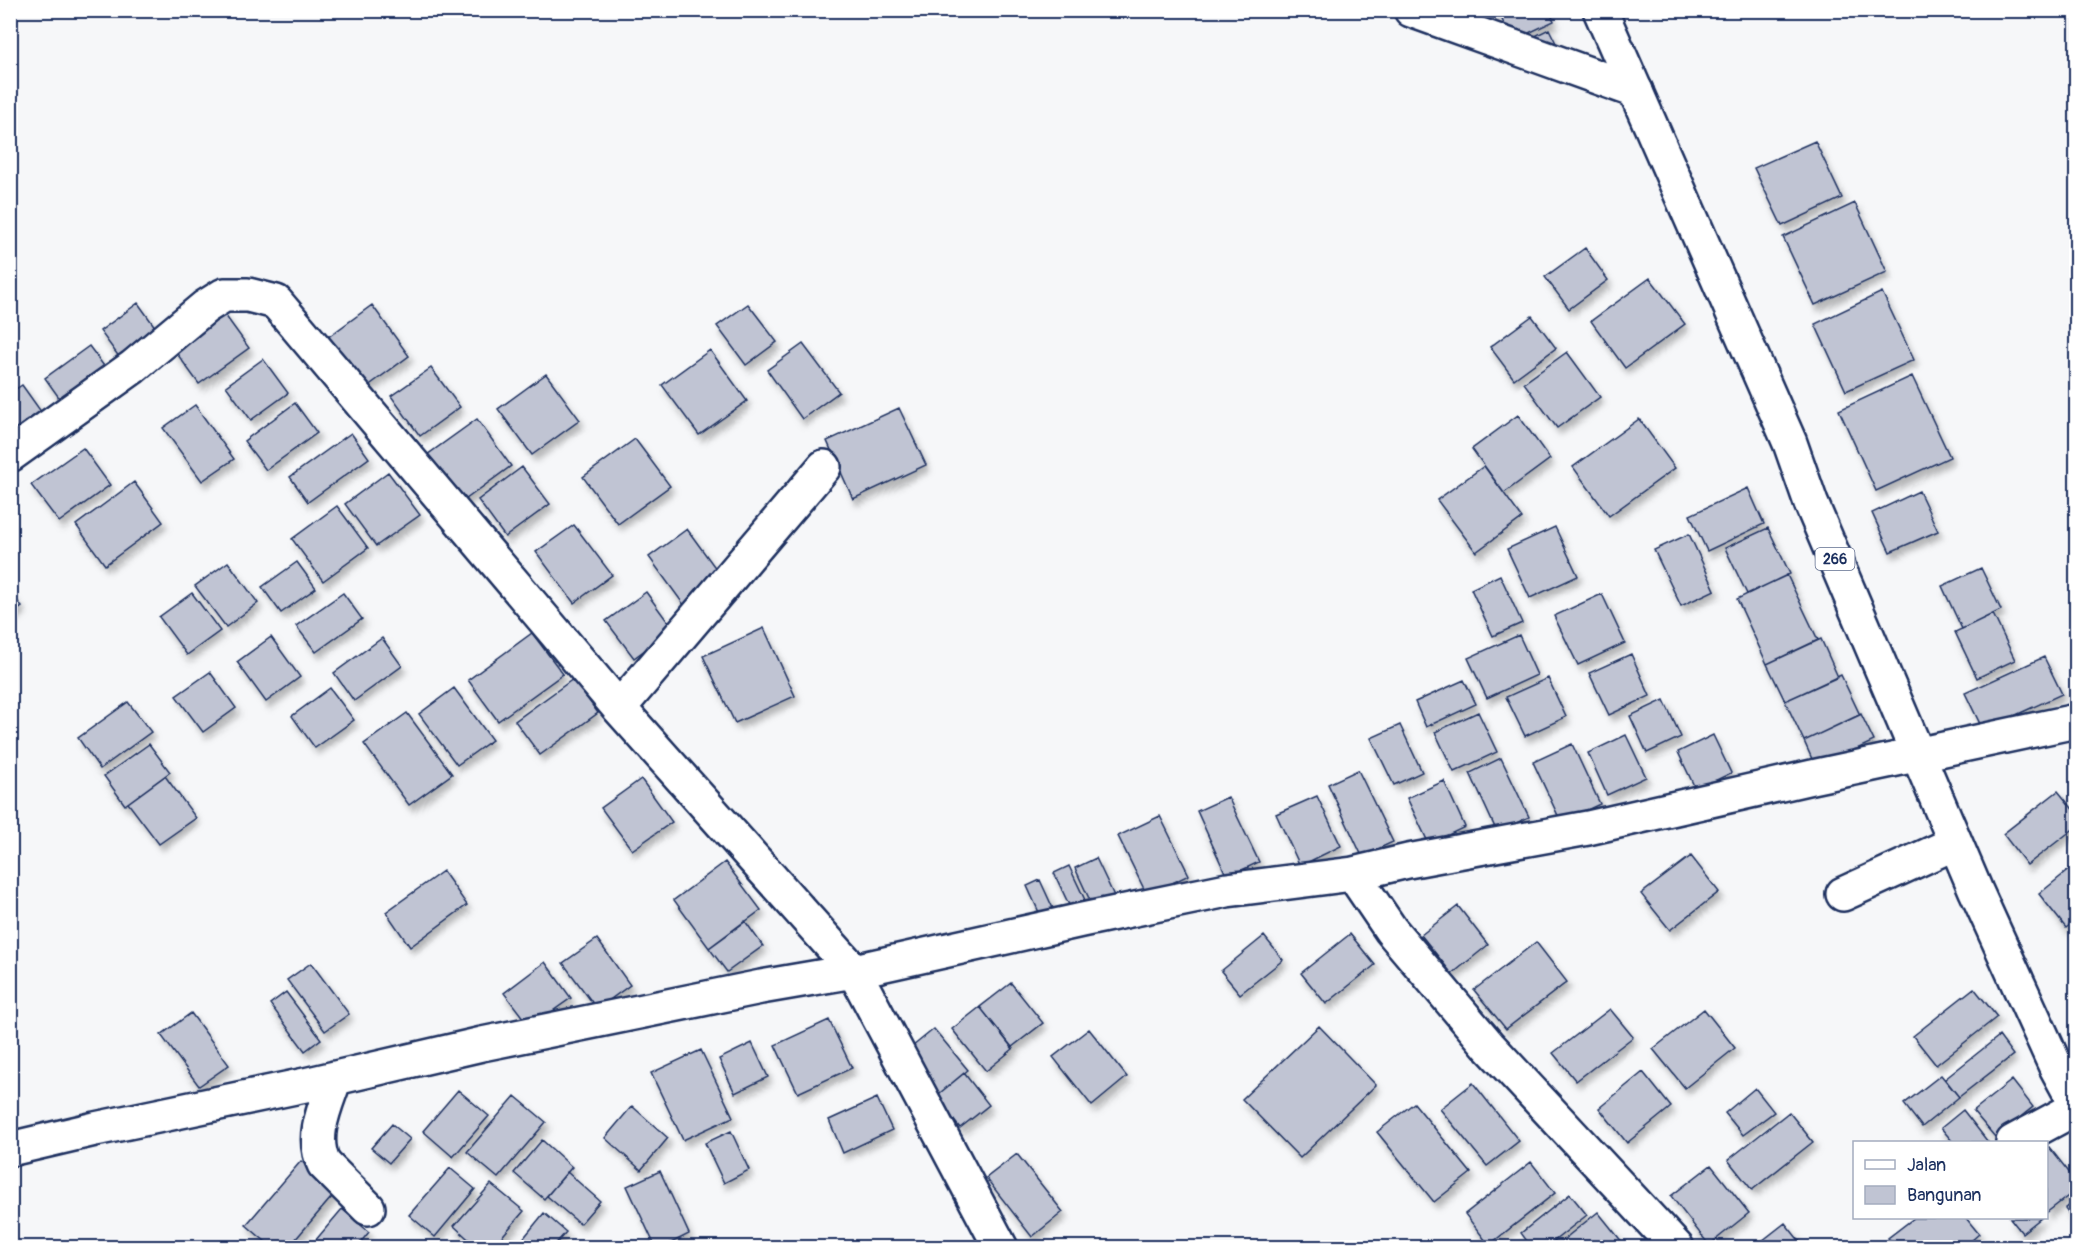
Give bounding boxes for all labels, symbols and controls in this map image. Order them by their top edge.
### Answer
road number: 266 [1816,548,1854,570]
legend [1853,1141,2048,1219]
text: Jalan [1907,1154,1946,1177]
text: Bangunan [1907,1184,1982,1207]

